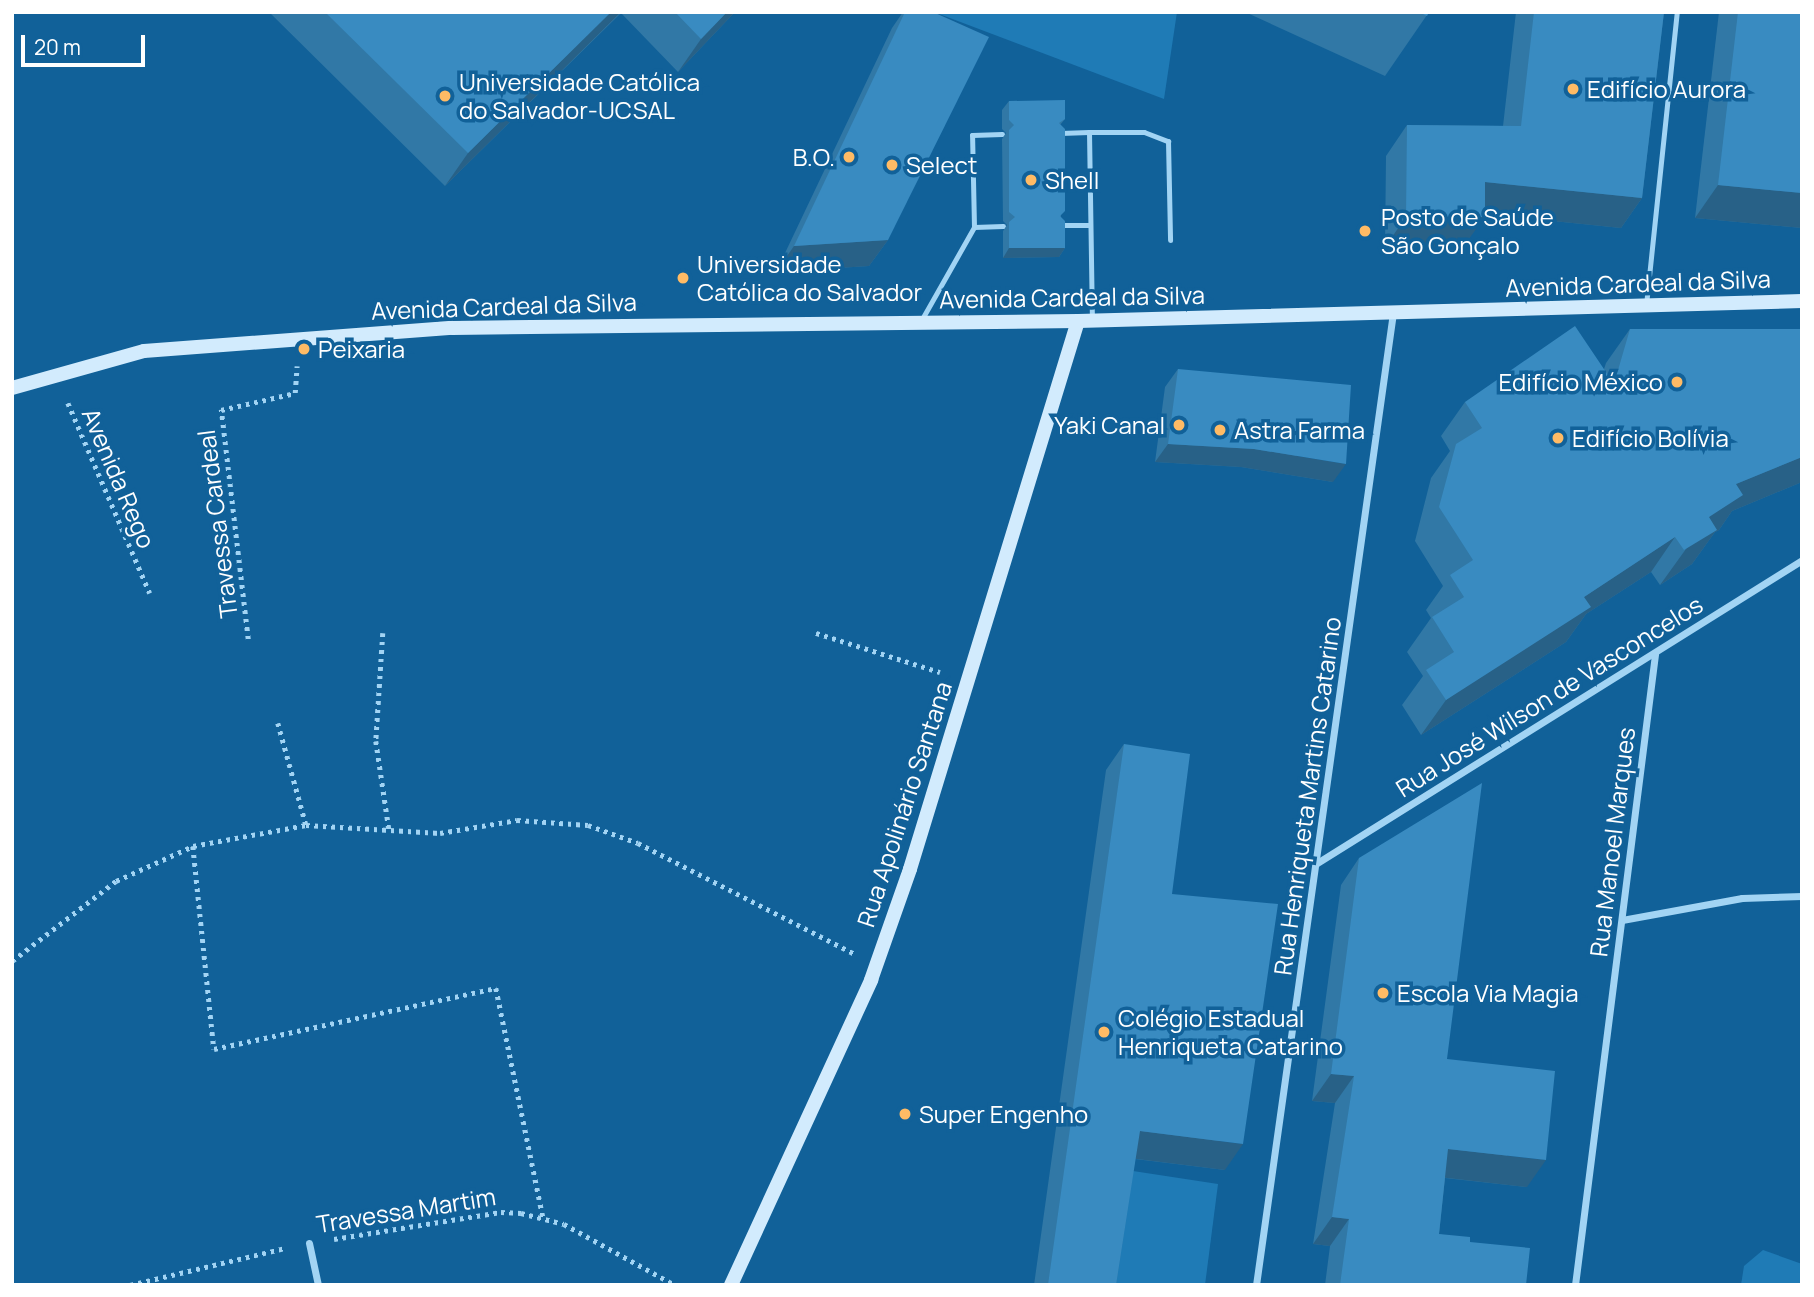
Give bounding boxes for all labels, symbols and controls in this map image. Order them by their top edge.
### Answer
scale bar [24,21,149,65]
text: 20 m [34,33,81,61]
place label: Universidade Católica do Salvador-UCSAL [459,68,700,124]
place label: Edifício Aurora [1587,75,1746,103]
marker: Edifício Aurora [1565,81,1581,97]
marker: Universidade Católica do Salvador-UCSAL [437,88,453,104]
place label: B.O. [793,143,835,171]
marker: B.O. [841,149,857,165]
place label: Select [906,151,977,179]
marker: Select [884,157,900,173]
place label: Shell [1045,166,1099,194]
marker: Shell [1023,172,1039,188]
place label: Posto de Saúde São Gonçalo [1381,203,1554,259]
marker: Posto de Saúde São Gonçalo [1355,221,1375,241]
place label: Universidade Católica do Salvador [697,250,922,306]
street label: Avenida Cardeal da Silva [1505,264,1771,302]
marker: Universidade Católica do Salvador [675,270,691,286]
street label: Avenida Cardeal da Silva [939,280,1205,314]
street label: Avenida Cardeal da Silva [371,287,637,325]
place label: Peixaria [318,335,405,363]
marker: Peixaria [296,341,312,357]
place label: Edifício México [1498,368,1663,396]
marker: Edifício México [1669,374,1685,390]
street label: Avenida Rego [77,404,161,552]
place label: Yaki Canal [1054,411,1165,439]
place label: Astra Farma [1234,416,1365,444]
marker: Yaki Canal [1171,417,1187,433]
marker: Astra Farma [1212,422,1228,438]
place label: Edifício Bolívia [1572,424,1729,452]
street label: Travessa Cardeal [191,428,243,620]
marker: Edifício Bolívia [1550,430,1566,446]
street label: Rua José Wilson de Vasconcelos [1390,589,1708,803]
street label: Rua Henriqueta Martins Catarino [1268,615,1346,977]
street label: Rua Apolinário Santana [851,678,957,930]
street label: Rua Manoel Marques [1584,726,1640,958]
place label: Escola Via Magia [1397,979,1579,1007]
marker: Escola Via Magia [1375,985,1391,1001]
place label: Colégio Estadual Henriqueta Catarino [1118,1004,1343,1060]
marker: Colégio Estadual Henriqueta Catarino [1096,1024,1112,1040]
place label: Super Engenho [919,1100,1088,1128]
marker: Super Engenho [897,1106,913,1122]
street label: Travessa Martim [314,1182,498,1238]

